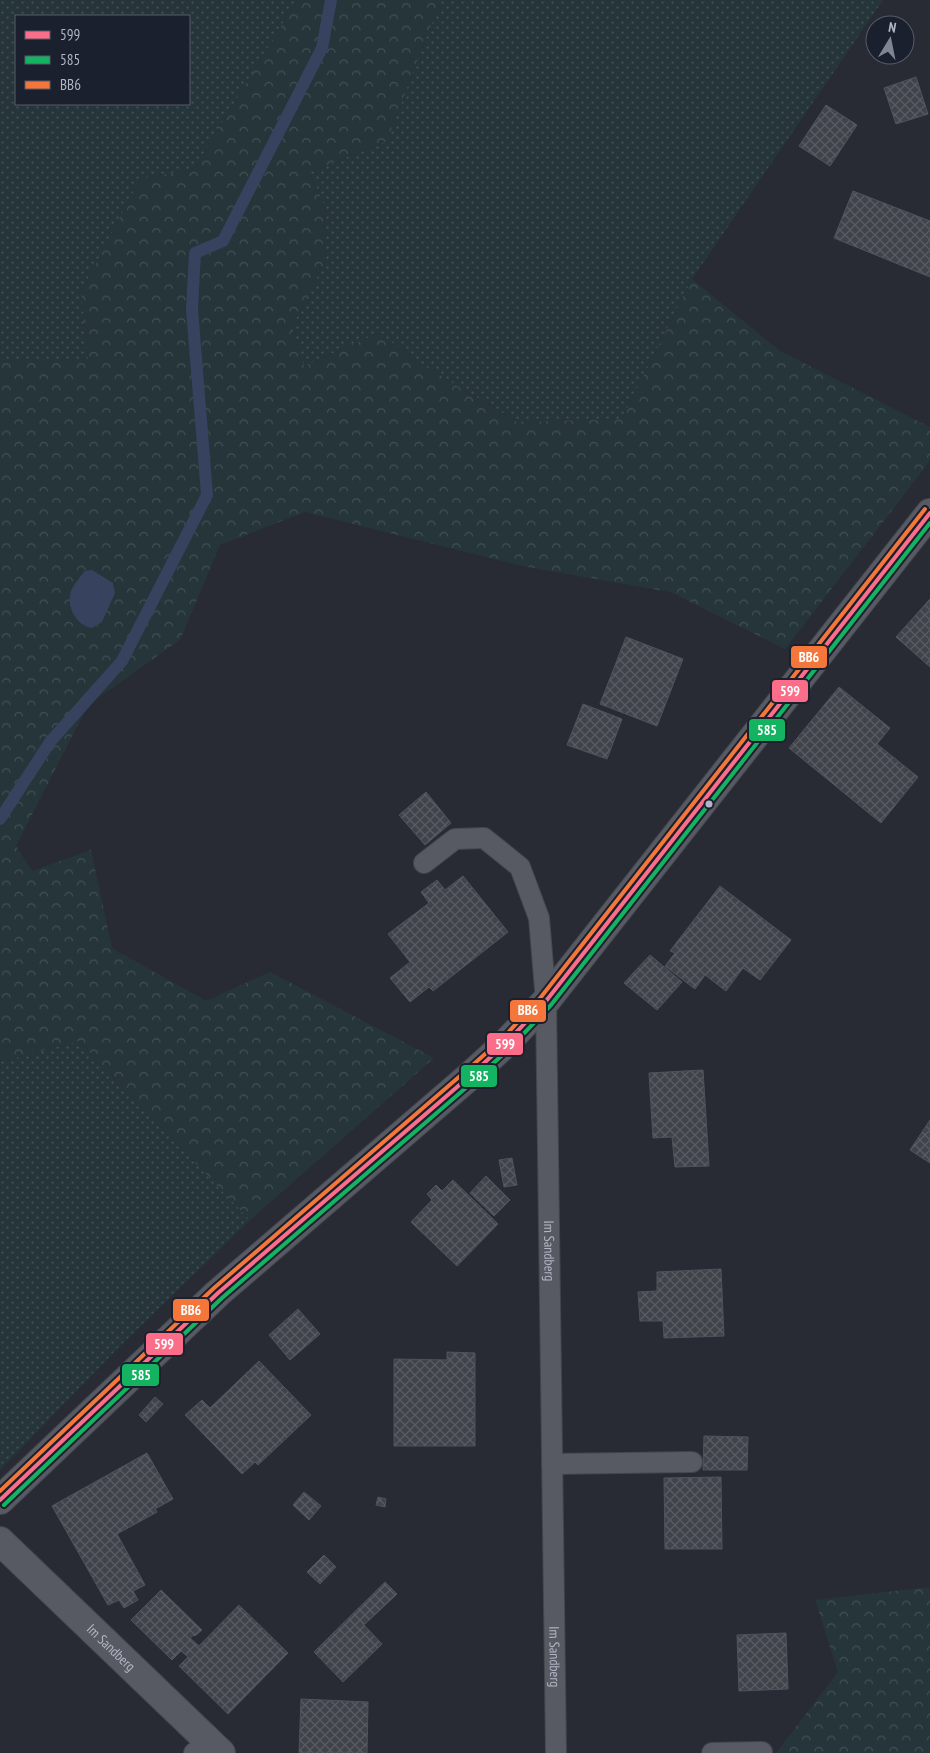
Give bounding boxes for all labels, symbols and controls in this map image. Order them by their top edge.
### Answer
legend [15,15,190,105]
north arrow [865,15,915,65]
text: N [887,18,898,37]
text: 599 [60,25,80,44]
text: 585 [60,50,80,69]
text: BB6 [60,75,81,94]
line badge: BB6 [790,645,828,669]
text: BB6 [799,648,820,666]
line badge: 599 [771,679,809,703]
text: 599 [780,682,800,700]
line badge: 585 [748,718,786,742]
text: 585 [757,721,777,739]
unlabelled marker [704,799,714,809]
line badge: BB6 [509,999,547,1023]
text: BB6 [518,1001,539,1019]
line badge: 599 [486,1032,524,1056]
text: 599 [495,1035,515,1053]
line badge: 585 [460,1064,498,1088]
text: 585 [469,1067,489,1085]
street label: Im Sandberg [540,1220,559,1281]
line badge: BB6 [172,1298,210,1322]
text: BB6 [181,1301,202,1319]
line badge: 599 [145,1332,184,1356]
text: 599 [154,1335,174,1353]
line badge: 585 [121,1363,160,1387]
text: 585 [131,1366,151,1384]
street label: Im Sandberg [83,1620,139,1675]
street label: Im Sandberg [545,1626,564,1687]

